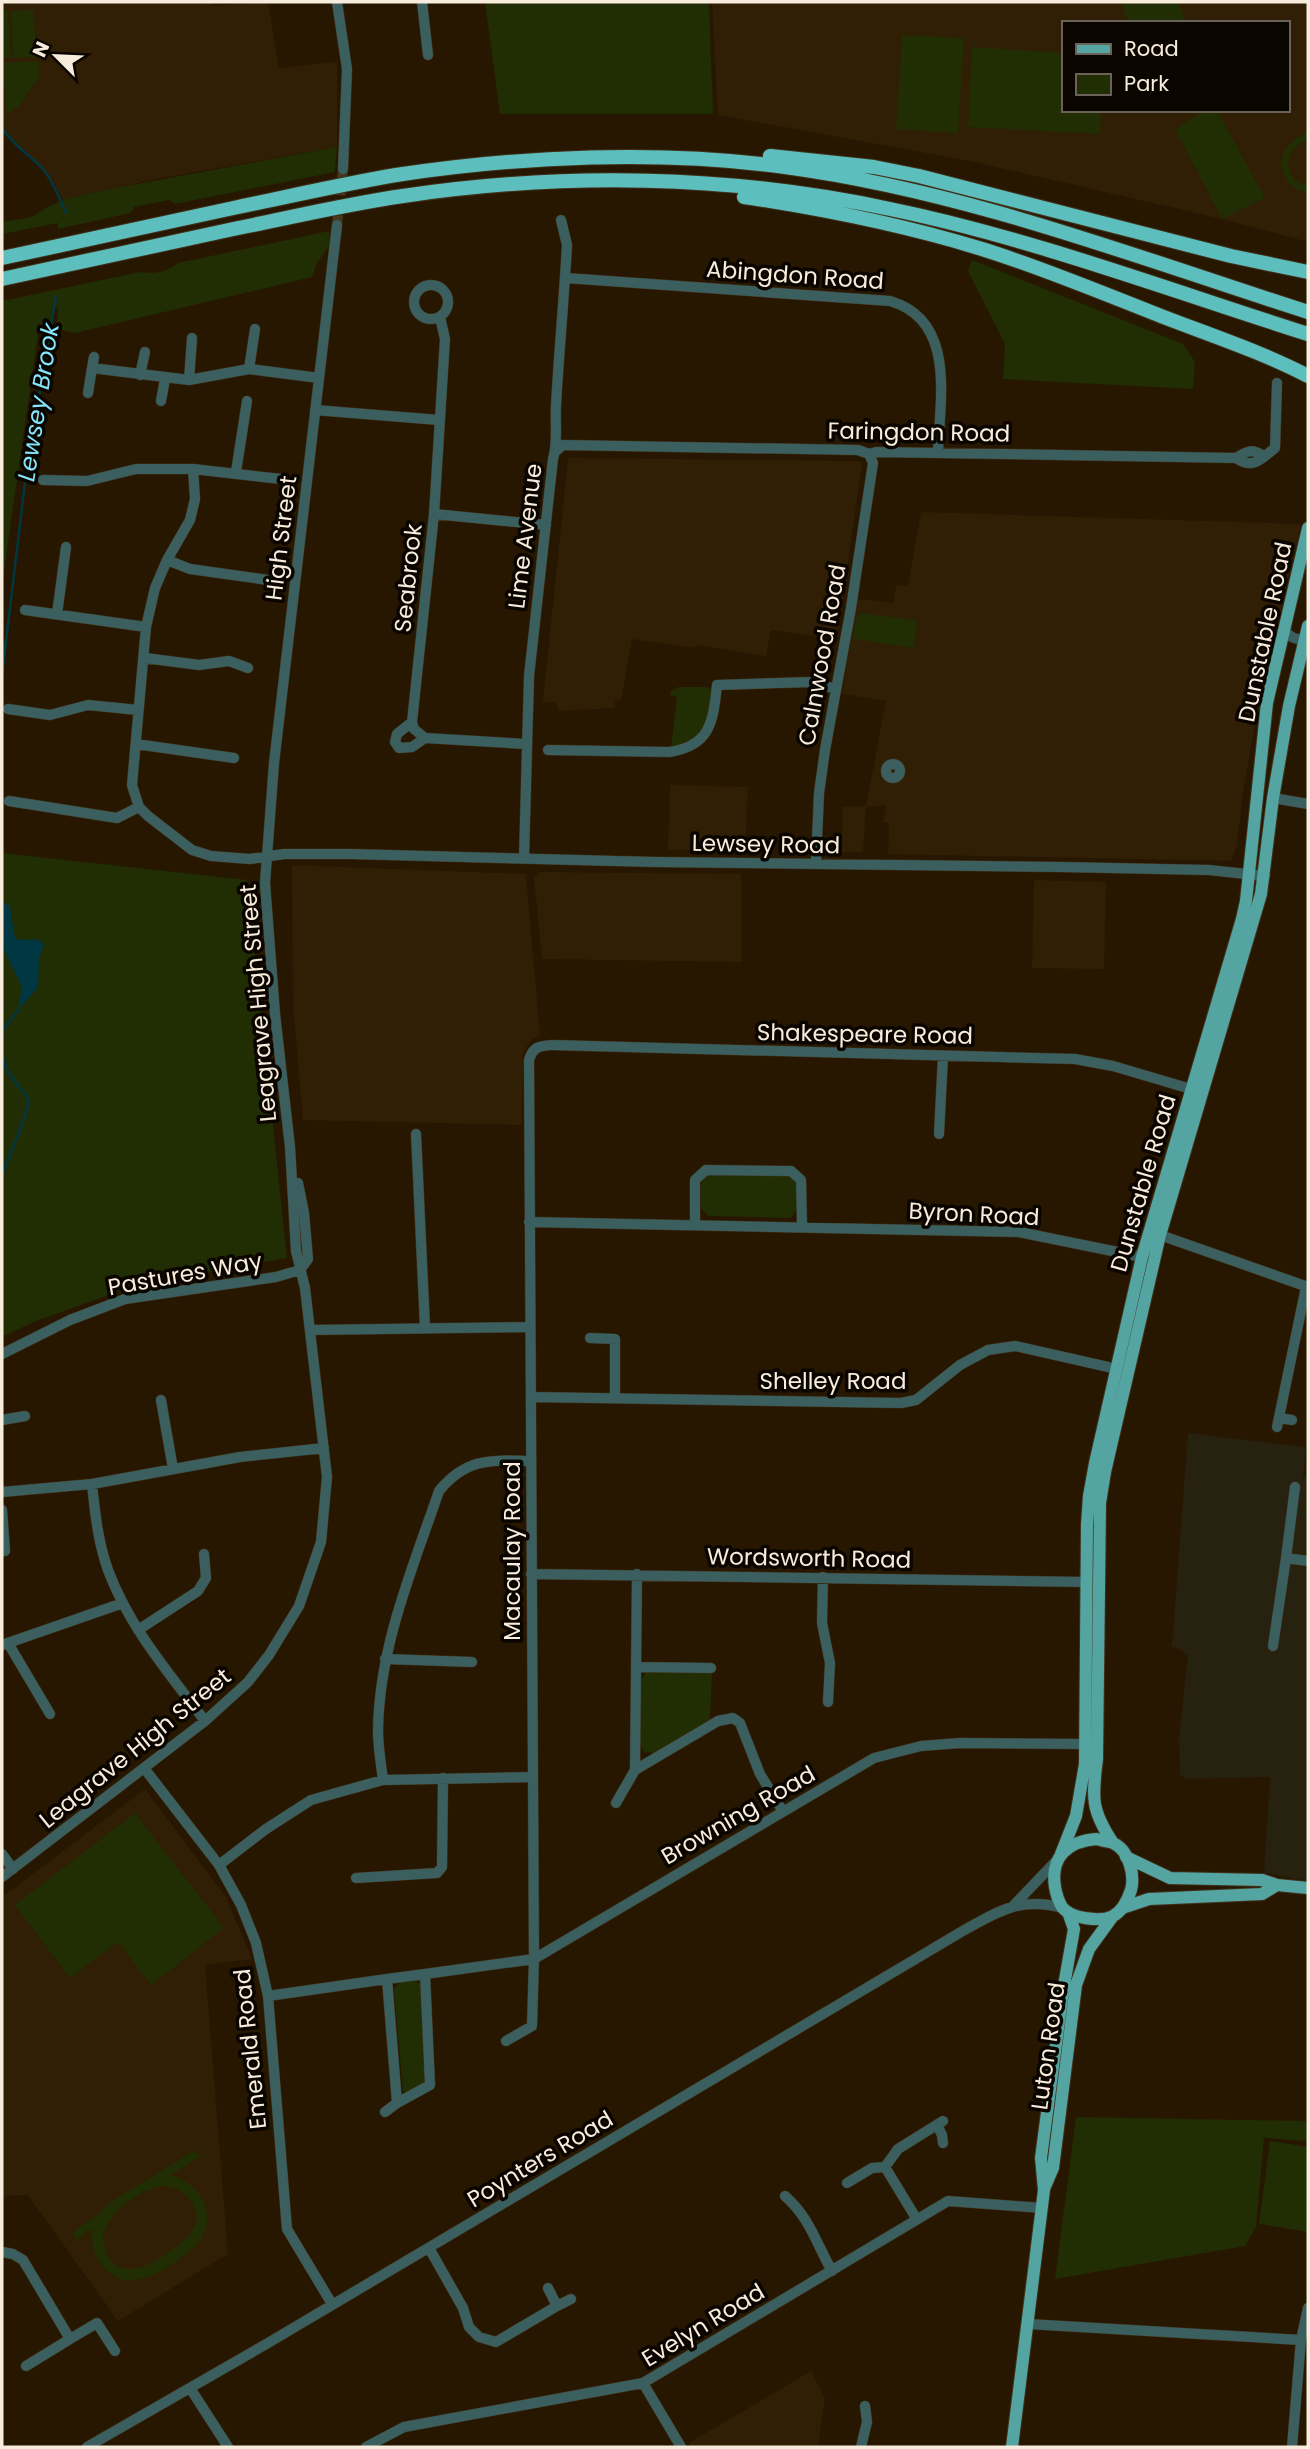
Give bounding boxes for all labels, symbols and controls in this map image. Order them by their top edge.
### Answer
north arrow [21,21,91,91]
legend [1062,21,1289,112]
text: Road [1124,34,1179,63]
text: N [26,37,56,61]
text: Park [1124,69,1169,98]
street label: Abingdon Road [705,253,885,297]
water label: Lewsey Brook [9,319,67,483]
street label: Faringdon Road [827,414,1011,450]
street label: Lime Avenue [500,462,550,610]
street label: High Street [257,474,305,602]
street label: Seabrook [386,522,430,634]
street label: Dunstable Road [1230,539,1300,725]
street label: Calnwood Road [790,562,854,748]
street label: Lewsey Road [692,827,840,861]
street label: Leagrave High Street [232,883,284,1123]
street label: Shakespeare Road [757,1016,973,1052]
street label: Dunstable Road [1102,1091,1184,1275]
street label: Byron Road [908,1195,1040,1233]
street label: Pastures Way [105,1245,265,1303]
street label: Shelley Road [760,1365,906,1397]
street label: Macaulay Road [496,1461,528,1641]
street label: Wordsworth Road [706,1540,912,1576]
street label: Leagrave High Street [32,1661,238,1835]
street label: Browning Road [655,1758,821,1872]
street label: Emerald Road [226,1967,274,2131]
street label: Luton Road [1023,1980,1073,2112]
street label: Poynters Road [461,2103,619,2215]
street label: Evelyn Road [636,2276,770,2374]

